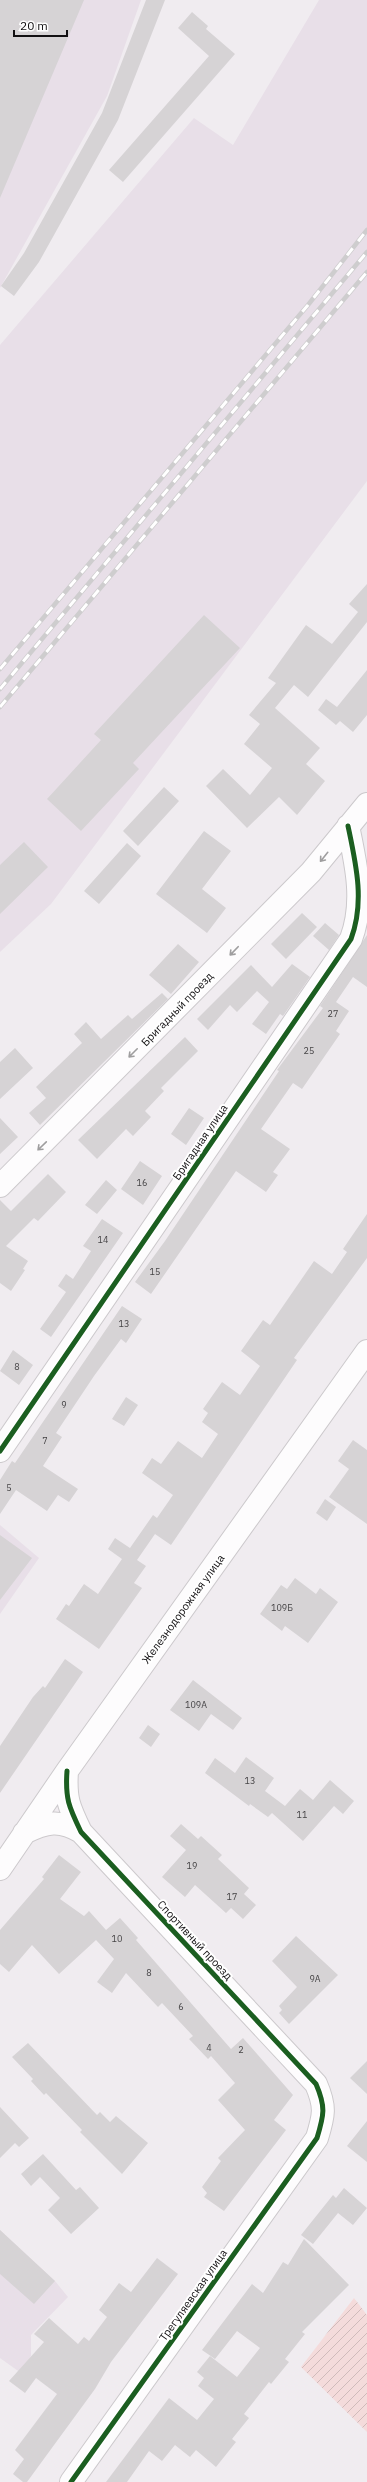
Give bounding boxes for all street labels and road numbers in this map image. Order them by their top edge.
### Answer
street label: Бригадный проезд [138,969,216,1049]
street label: Бригадная улица [169,1101,231,1183]
street label: Железнодорожная улица [139,1551,227,1666]
street label: Спортивный проезд [154,1897,236,1983]
street label: Трегуляевская улица [156,2246,230,2344]

